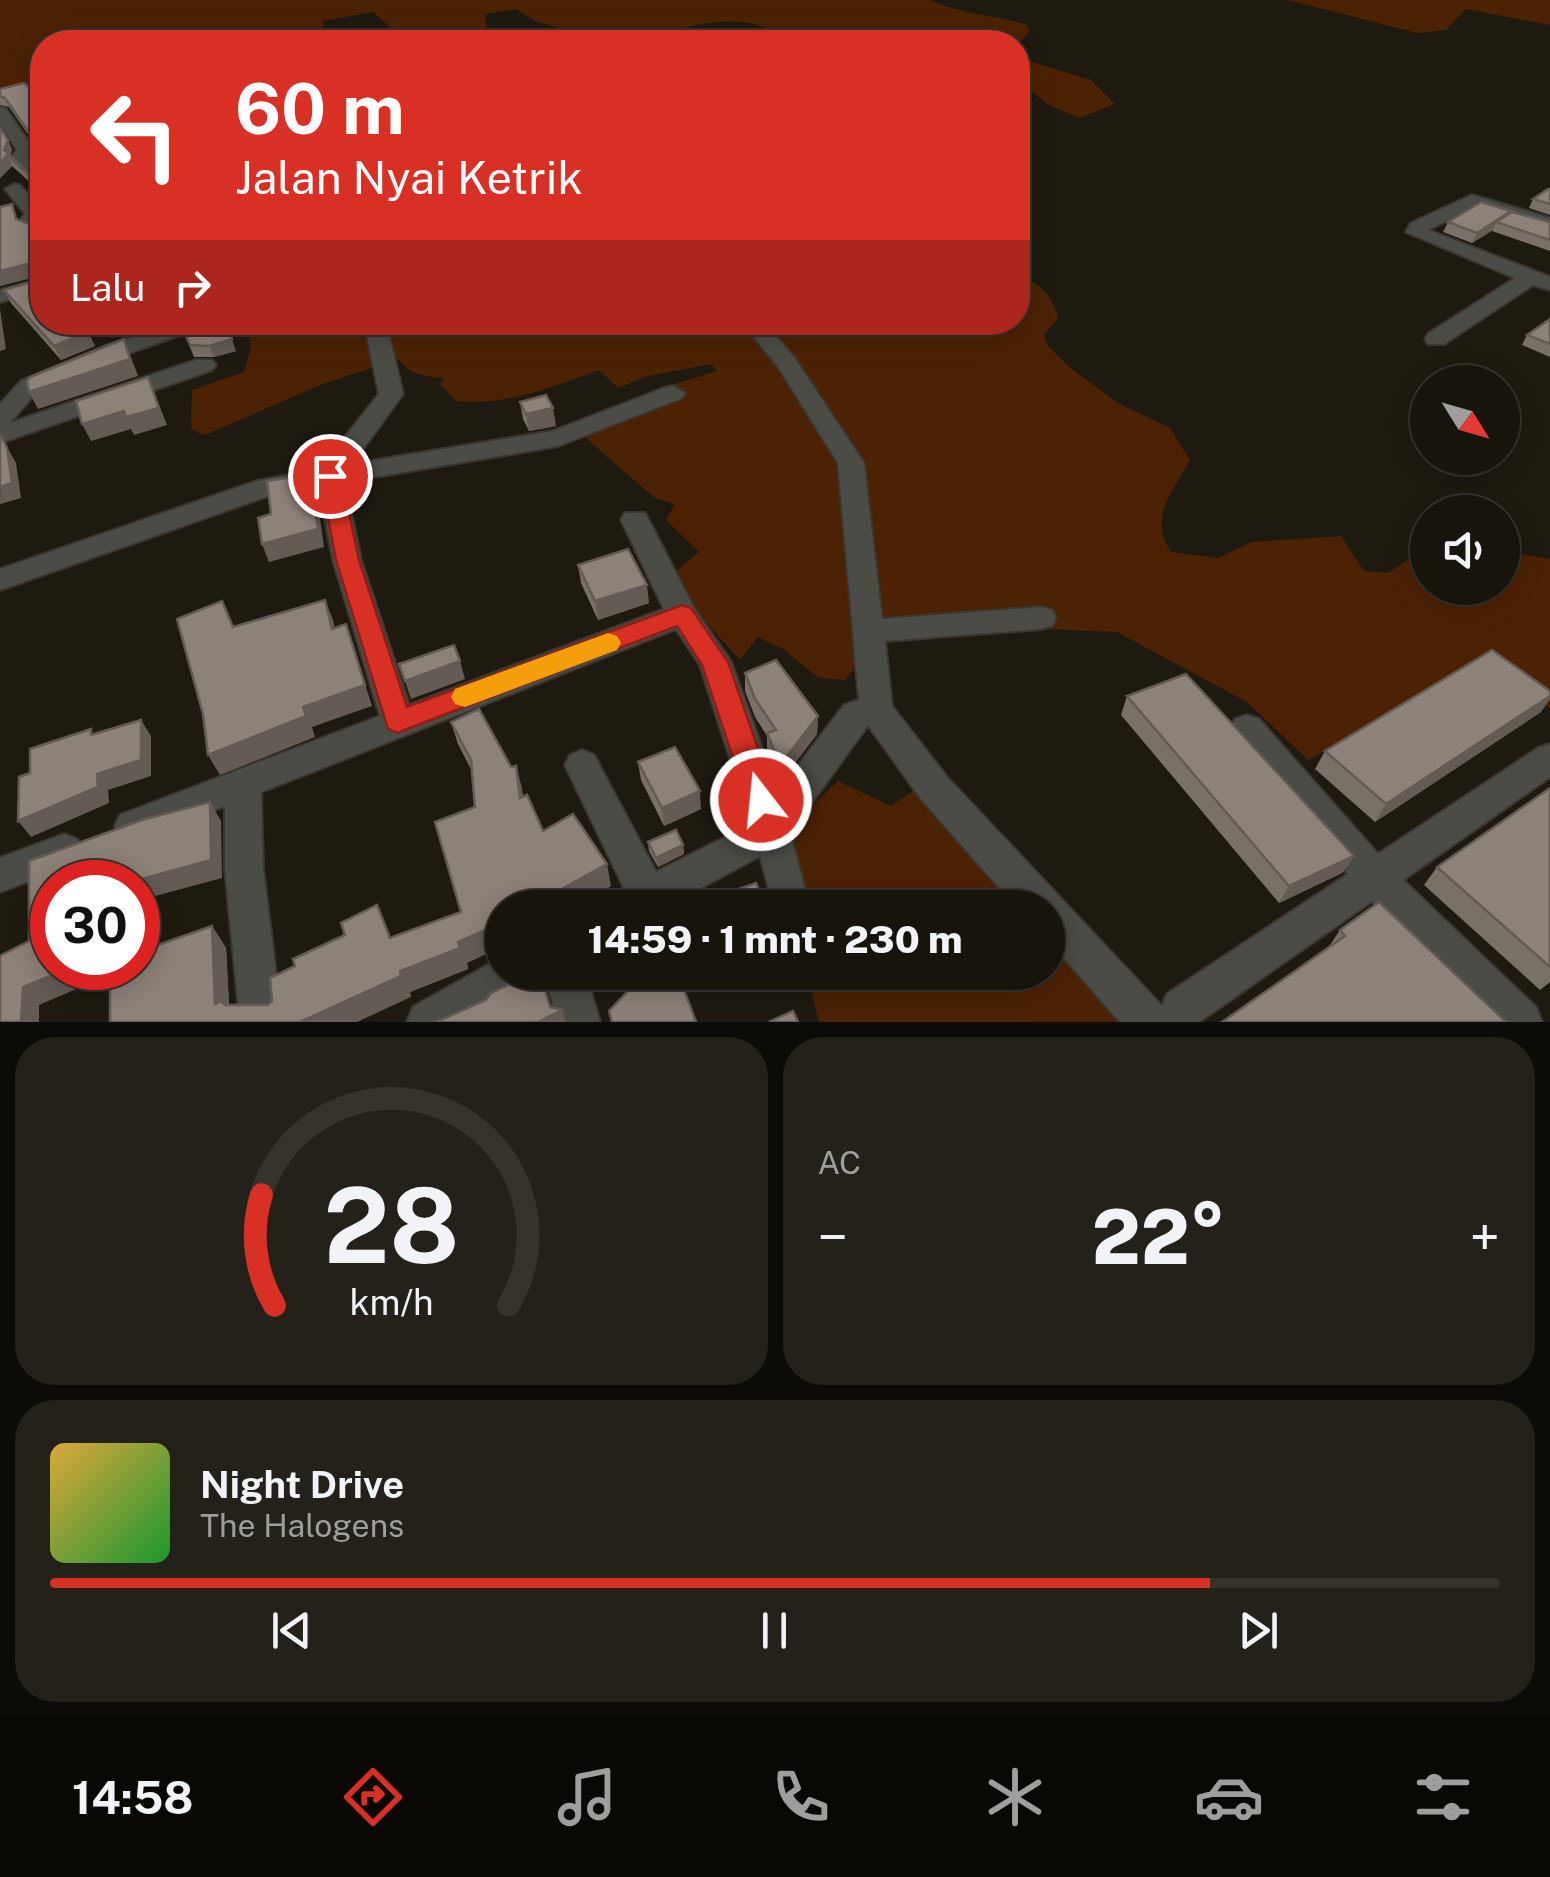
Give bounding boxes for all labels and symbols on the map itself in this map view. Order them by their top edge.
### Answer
north arrow [1410,365,1520,475]
pin [288,434,373,519]
position arrow [709,748,813,852]
speed limit sign: 30 [30,860,160,990]

